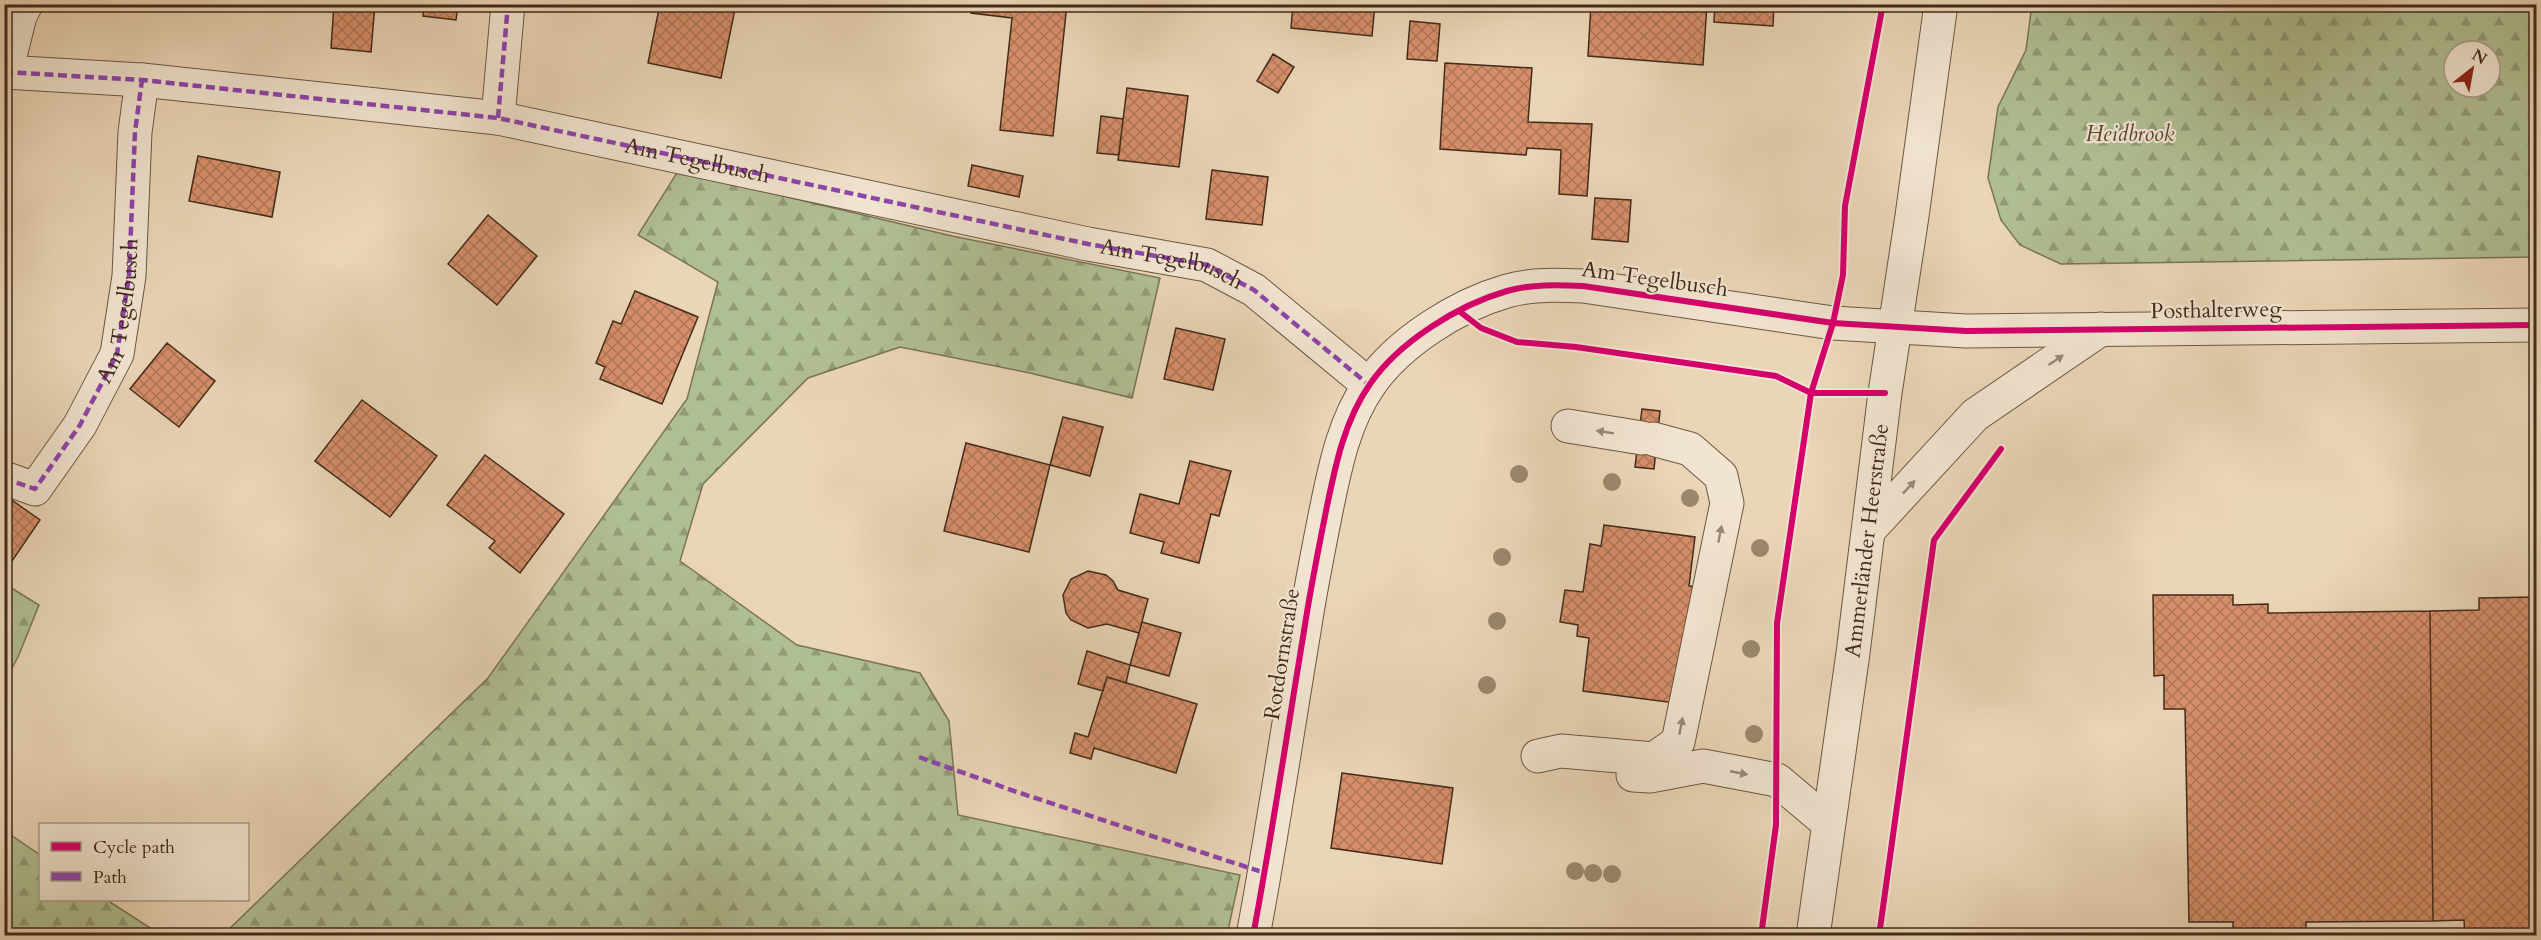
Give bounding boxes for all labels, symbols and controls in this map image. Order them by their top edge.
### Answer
north arrow [2442,39,2502,99]
text: N [2468,44,2491,70]
park label: Heidbrook [2086,119,2175,149]
street label: Am Tegelbusch [622,130,773,191]
street label: Am Tegelbusch [1098,231,1249,297]
street label: Am Tegelbusch [89,238,146,388]
street label: Am Tegelbusch [1580,254,1730,304]
street label: Posthalterweg [2150,294,2283,326]
one-way arrow [2047,354,2063,366]
street label: Ammerländer Heerstraße [1838,422,1896,660]
one-way arrow [1596,427,1615,436]
one-way arrow [1902,480,1915,495]
one-way arrow [1716,525,1725,544]
street label: Rotdornstraße [1257,586,1307,722]
one-way arrow [1677,716,1687,735]
one-way arrow [1730,769,1749,778]
legend [39,823,249,901]
text: Cycle path [93,835,175,860]
text: Path [93,865,127,890]

